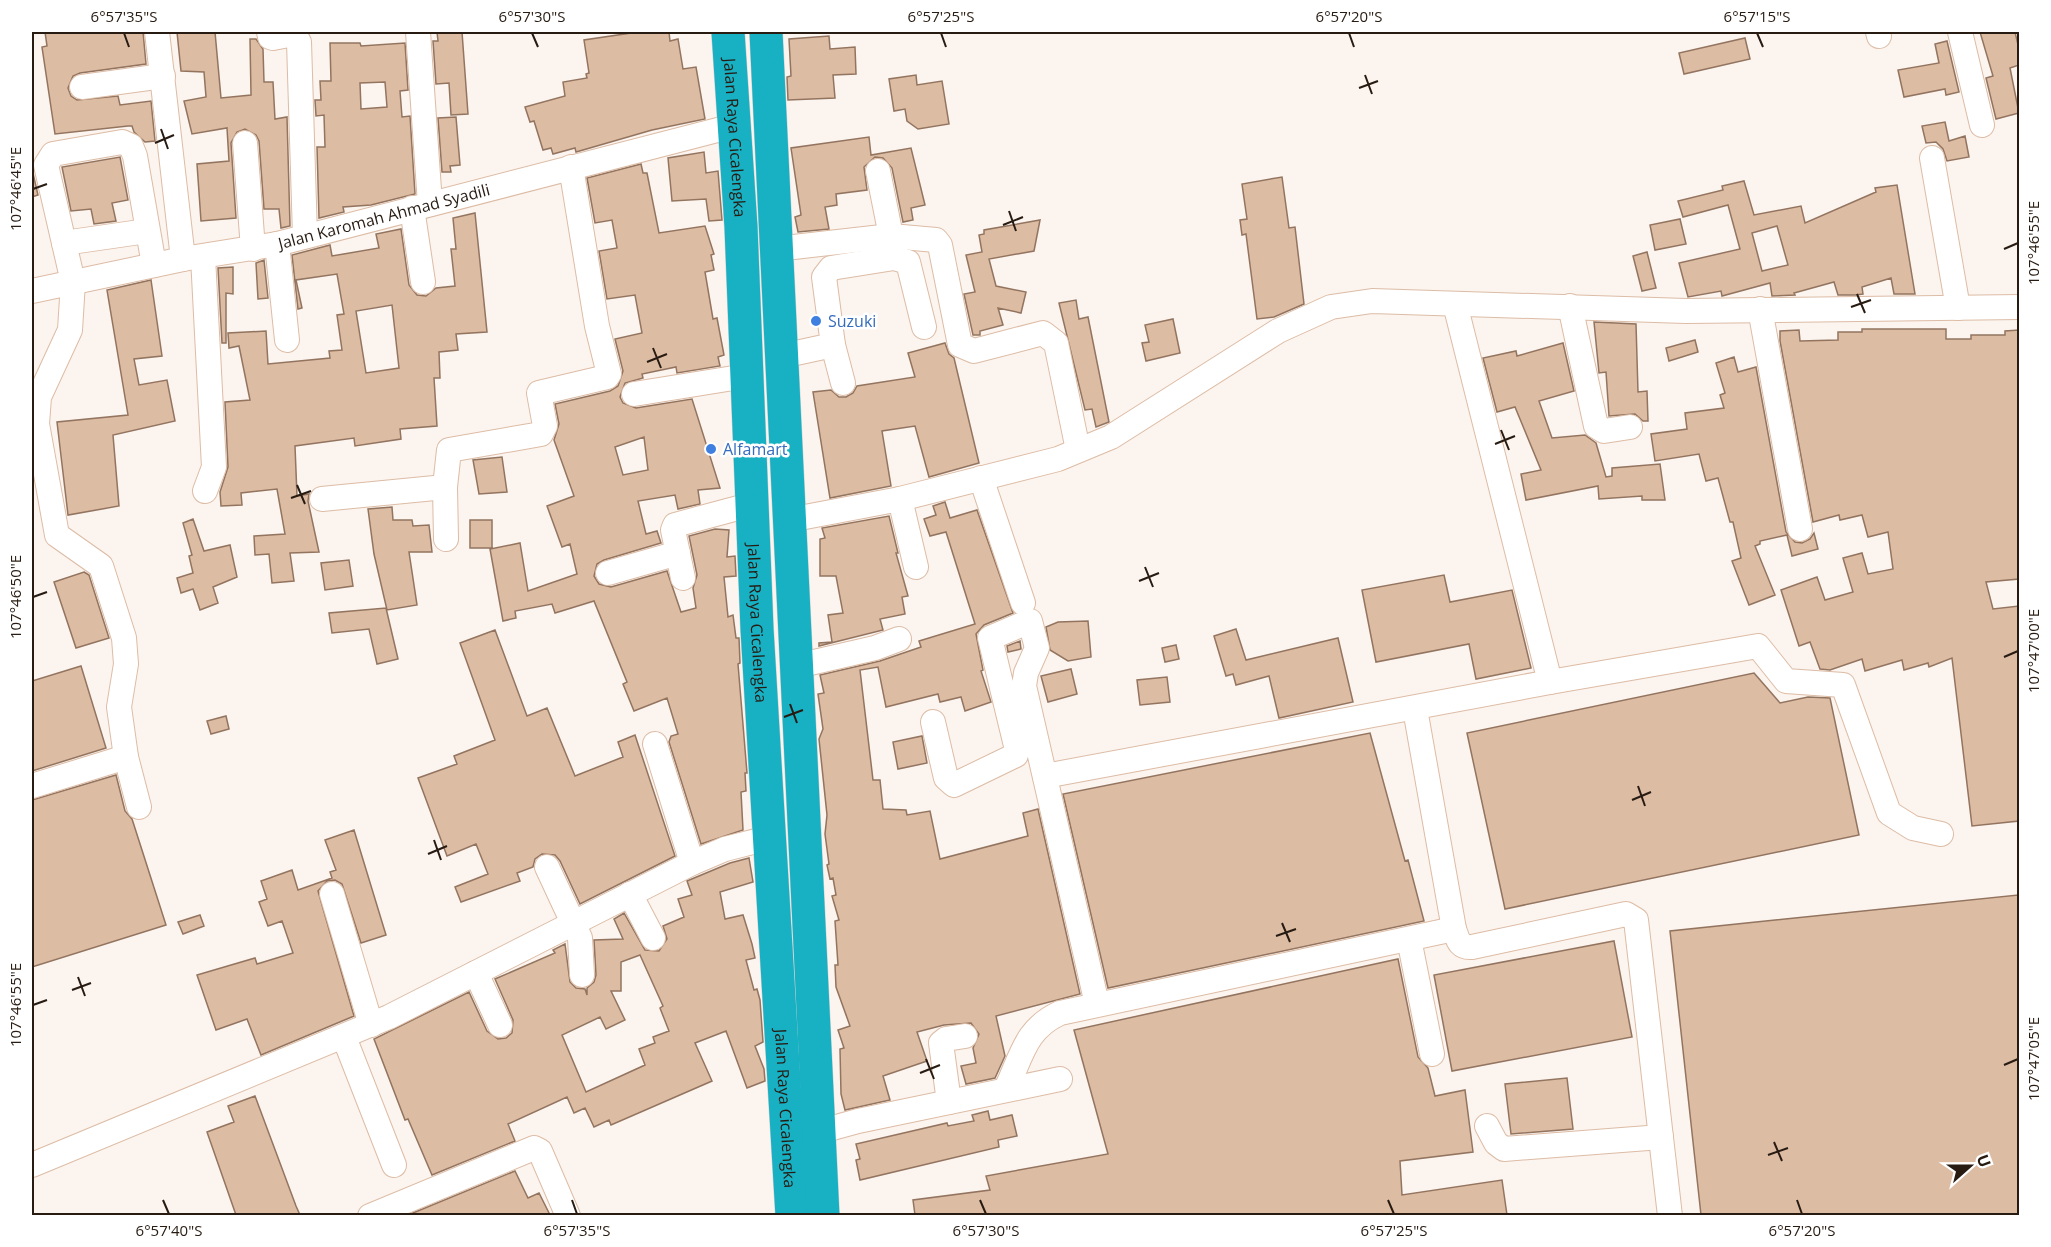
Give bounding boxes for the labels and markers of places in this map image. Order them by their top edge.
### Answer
place label: Suzuki [828,310,876,332]
marker: Suzuki [809,314,823,328]
place label: Alfamart [723,438,788,460]
marker: Alfamart [704,442,718,456]

